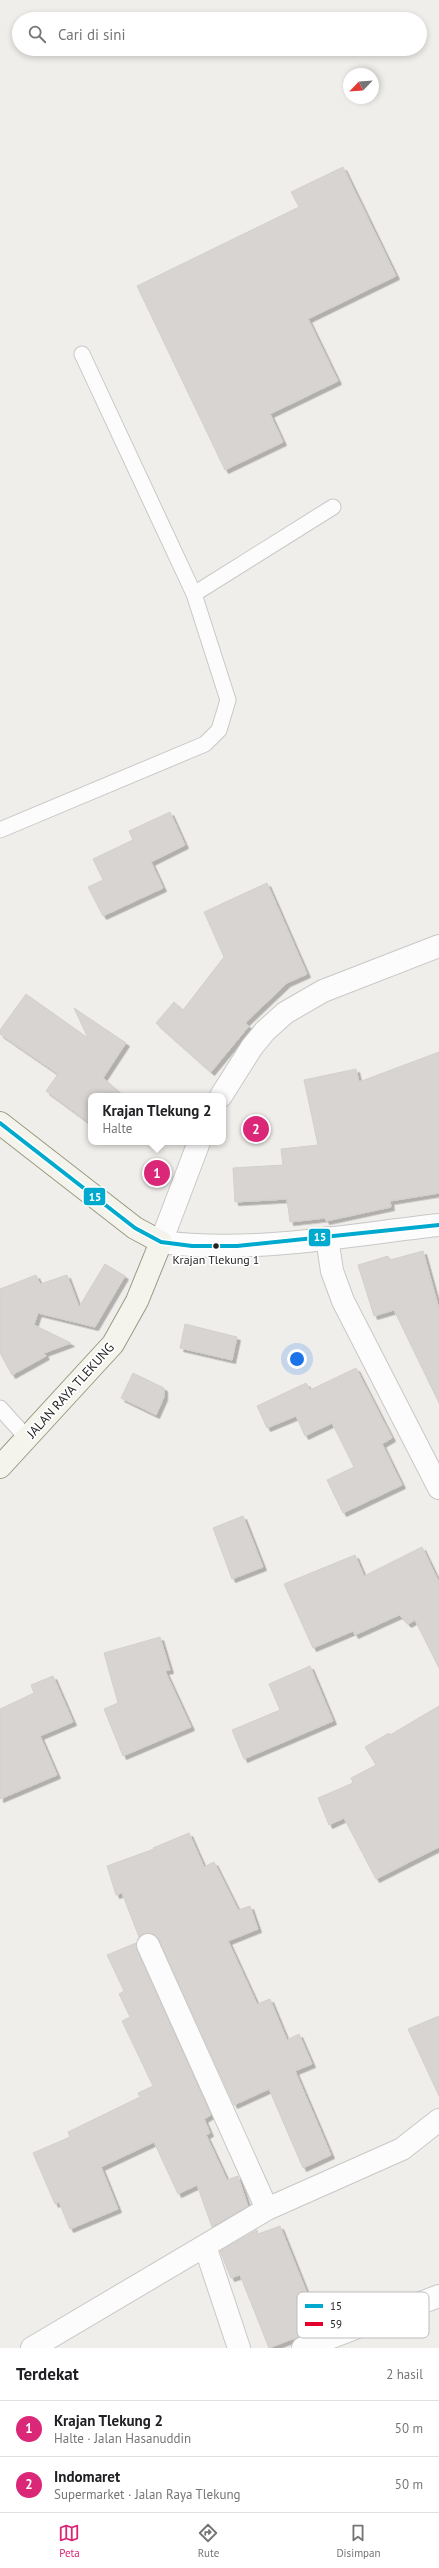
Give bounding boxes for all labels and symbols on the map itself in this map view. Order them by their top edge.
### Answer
north arrow [343,68,379,104]
pin: 2 [243,1114,269,1144]
pin: 1 [144,1158,170,1188]
line badge: 15 [83,1187,106,1206]
text: 15 [89,1190,101,1204]
line badge: 15 [308,1228,331,1247]
text: 15 [314,1230,326,1244]
marker: Krajan Tlekung 1 [211,1241,221,1251]
place label: Krajan Tlekung 1 [173,1252,259,1267]
street label: JALAN RAYA TLEKUNG [22,1339,118,1442]
your location [287,1349,307,1369]
legend [297,2292,429,2338]
text: 15 [330,2299,342,2313]
text: 59 [330,2317,342,2331]

